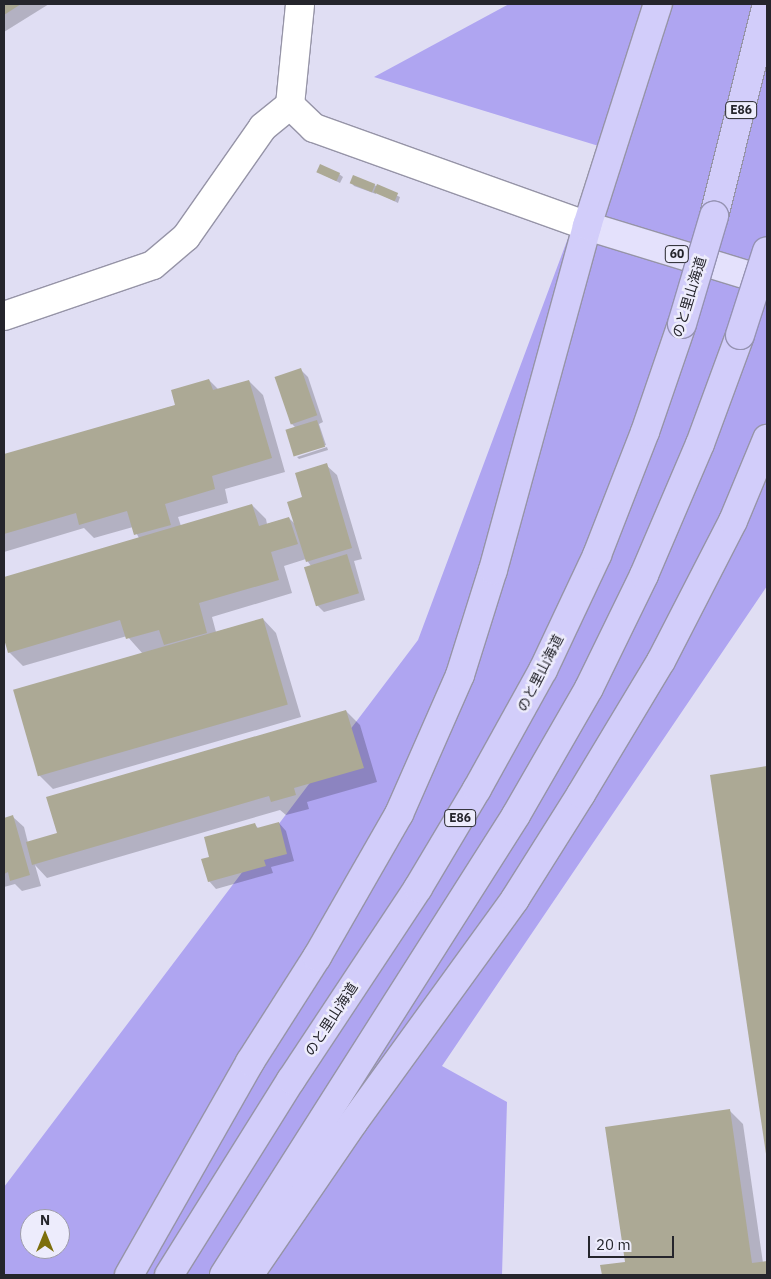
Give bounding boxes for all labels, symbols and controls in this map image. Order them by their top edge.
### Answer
road number: E86 [725,100,757,120]
road number: 60 [664,244,690,264]
street label: のと里山海道 [669,254,709,340]
street label: のと里山海道 [513,632,567,714]
road number: E86 [444,808,476,828]
street label: のと里山海道 [301,979,361,1059]
north arrow [20,1209,70,1259]
text: N [40,1211,50,1229]
scale bar [591,1226,677,1258]
text: 20 m [596,1235,631,1254]

